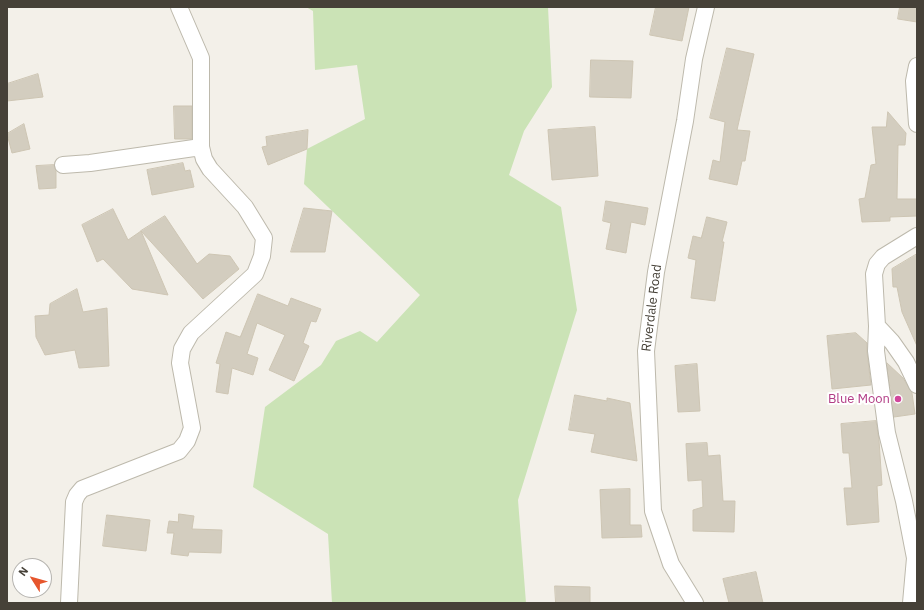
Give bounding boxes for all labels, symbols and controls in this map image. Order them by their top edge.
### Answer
street label: Riverdale Road [639,263,665,353]
place label: Blue Moon [828,391,890,407]
marker: Blue Moon [893,394,903,404]
north arrow [12,558,52,598]
text: N [15,564,31,579]

